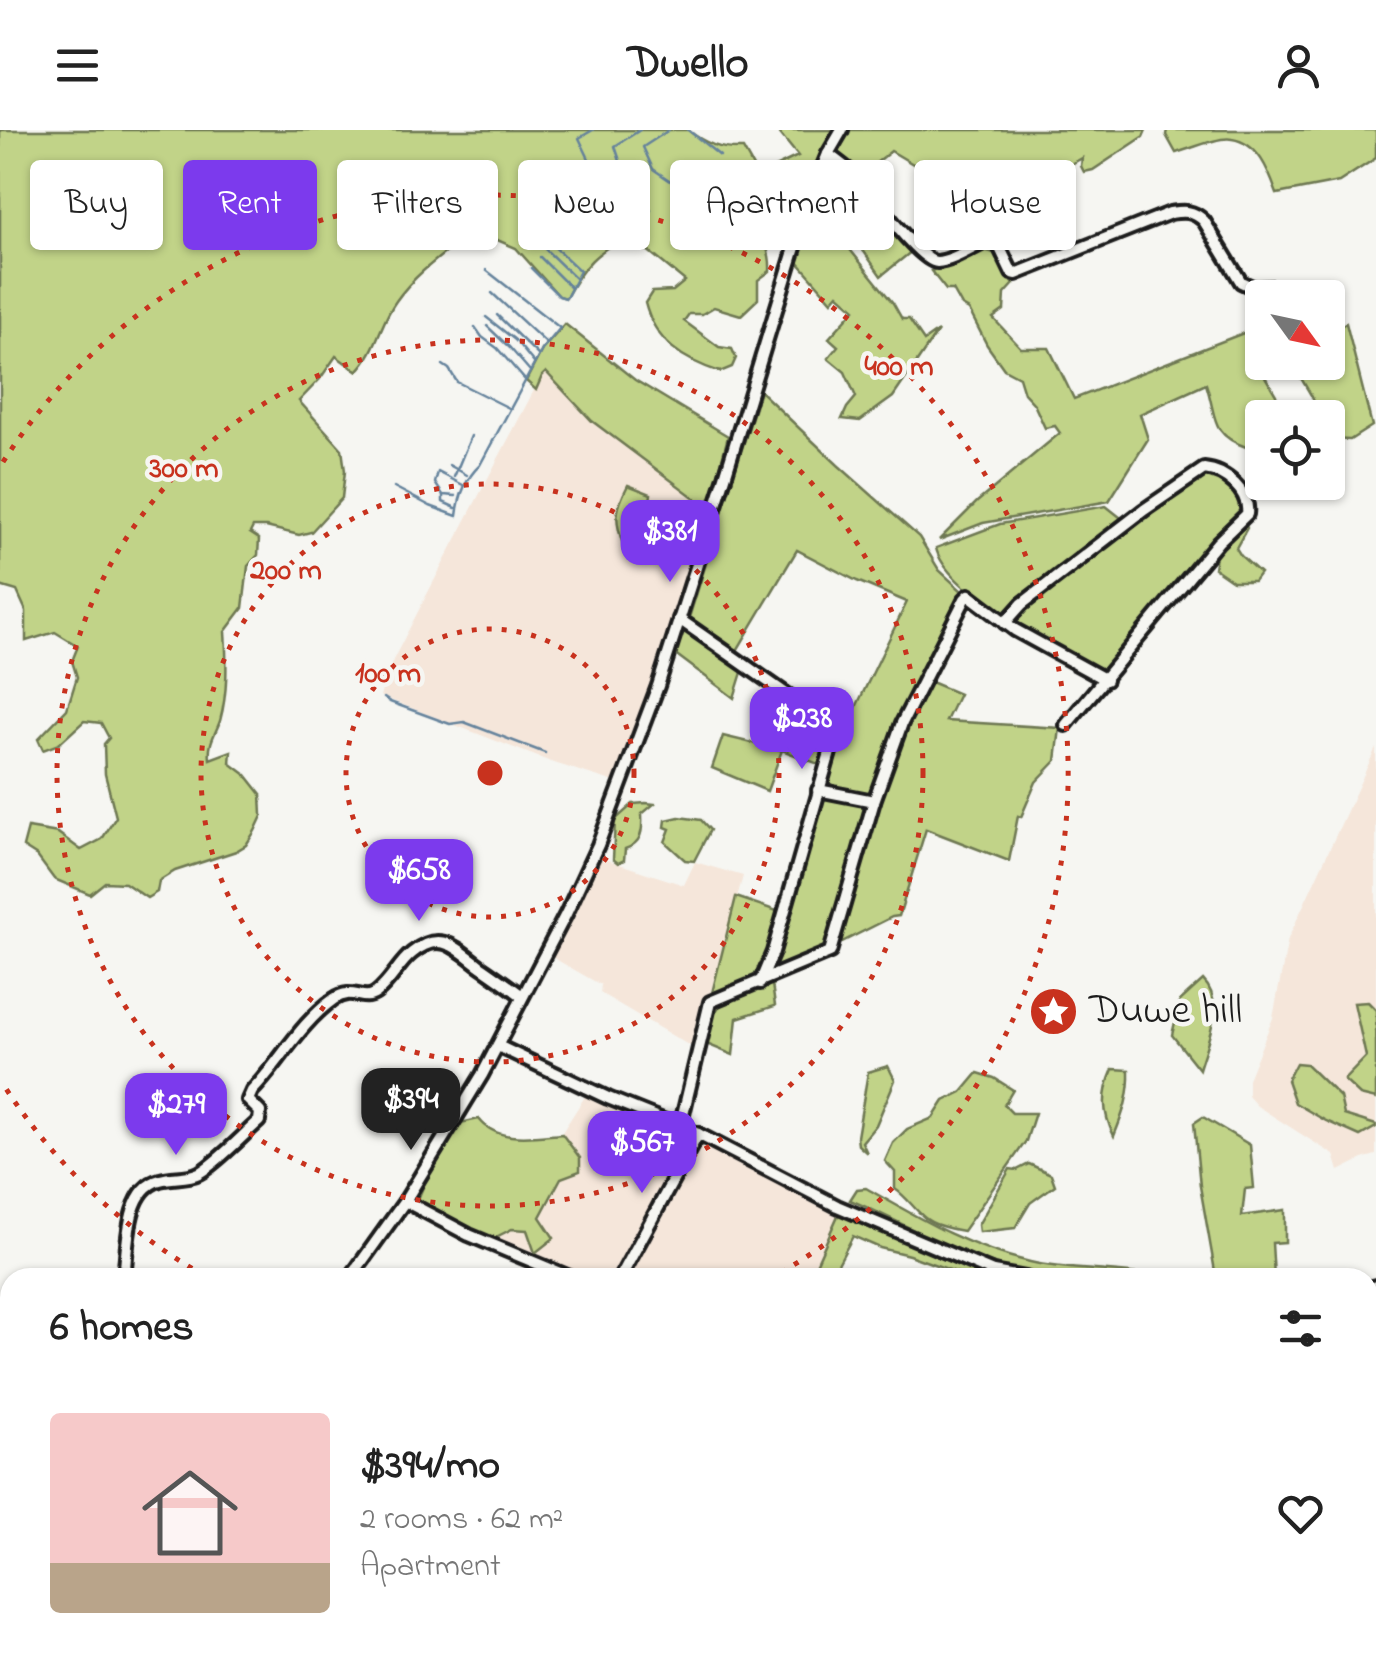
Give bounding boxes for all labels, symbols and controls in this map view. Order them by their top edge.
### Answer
text: Dwello [627,32,749,98]
icon: menu [50,38,105,93]
icon: person [1271,38,1326,93]
chip: Buy [30,160,163,250]
chip: Rent [183,160,317,250]
chip: Filters [337,160,498,250]
chip: New [518,160,650,250]
chip: Apartment [670,160,894,250]
chip: House [914,160,1076,250]
north arrow [1245,280,1345,380]
map controls [1245,280,1345,500]
text: 400 m [864,346,934,390]
button: locate [1245,400,1345,500]
text: 300 m [148,448,219,492]
pin: $381 [611,500,729,585]
text: $381 [643,509,697,556]
text: 200 m [249,550,322,594]
text: 100 m [355,653,421,697]
pin: $238 [743,687,861,772]
text: $238 [772,696,832,743]
centre of rings [472,755,508,791]
pin: $658 [360,839,478,924]
text: $658 [387,848,451,895]
place label: Duwe hill [1088,981,1242,1042]
place icon: Duwe hill [1028,985,1080,1037]
pin: $394 [352,1068,470,1153]
pin: $279 [117,1073,235,1158]
text: $394 [383,1077,439,1124]
text: $279 [147,1082,205,1129]
pin: $567 [583,1111,701,1196]
text: $567 [610,1120,674,1167]
text: 6 homes [50,1298,194,1359]
icon: filters [1273,1301,1328,1356]
text: $394/mo [360,1436,500,1497]
icon: home [130,1453,250,1573]
icon: heart [1273,1486,1328,1541]
text: 2 rooms · 62 m² [360,1497,563,1544]
text: Apartment [360,1544,501,1591]

